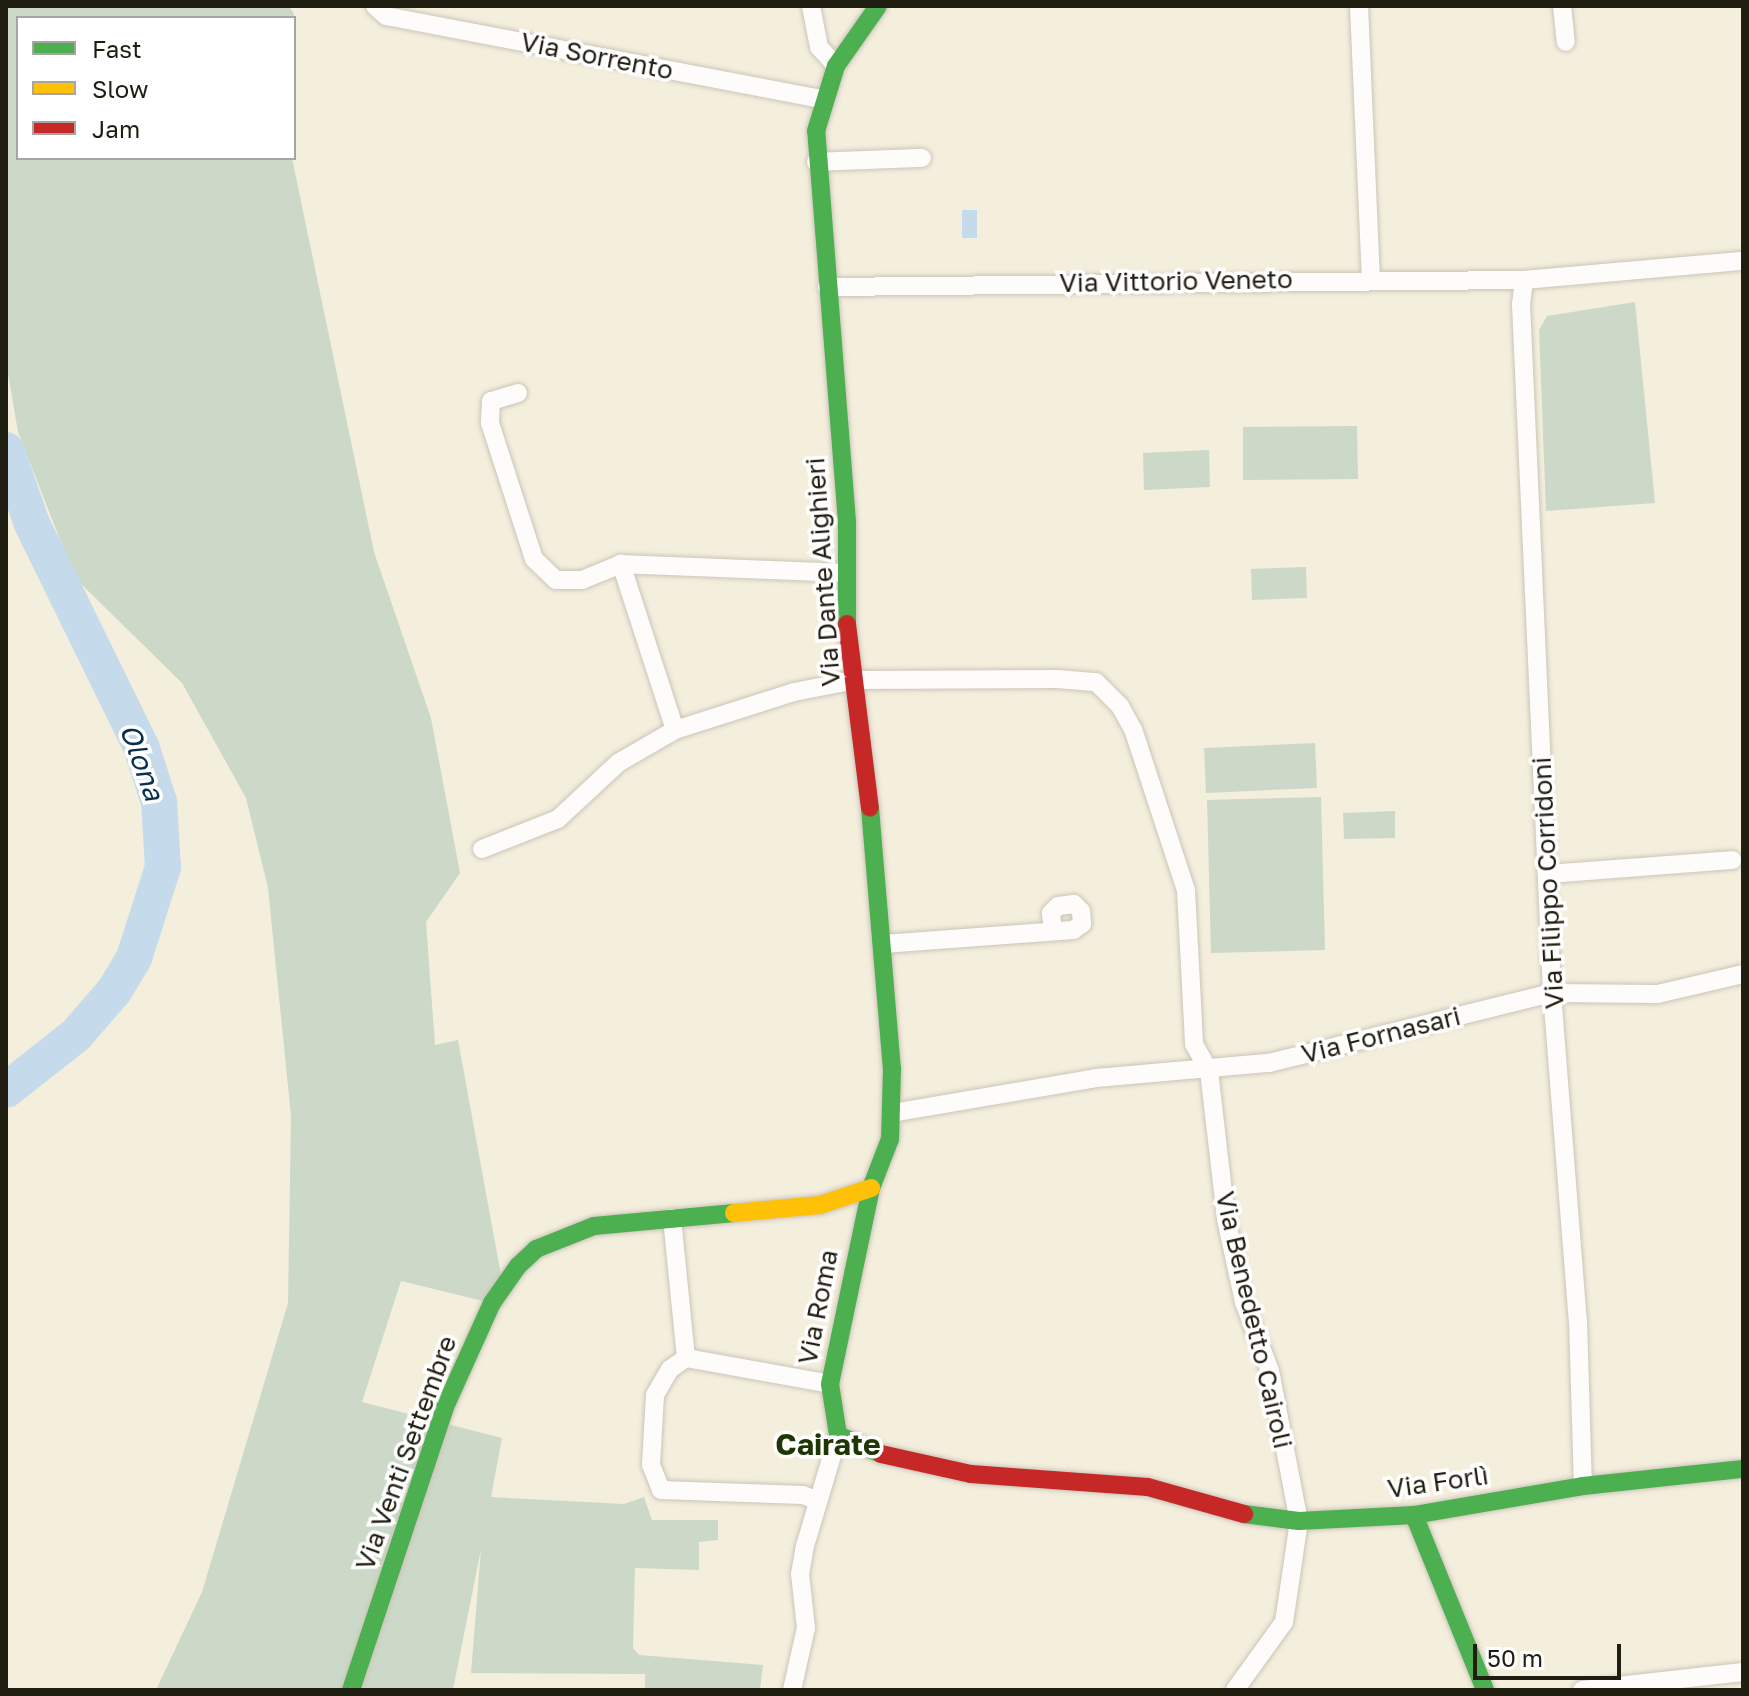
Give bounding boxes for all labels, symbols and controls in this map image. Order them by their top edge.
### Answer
legend [16,16,296,160]
street label: Via Sorrento [518,26,676,86]
text: Fast [92,34,142,63]
text: Slow [92,74,148,103]
text: Jam [92,114,140,143]
street label: Via Vittorio Veneto [1059,263,1293,299]
street label: Via Dante Alighieri [799,456,847,688]
water label: Olona [113,719,171,805]
street label: Via Filippo Corridoni [1526,756,1570,1010]
street label: Via Fornasari [1298,1000,1464,1070]
street label: Via Benedetto Cairoli [1209,1188,1299,1452]
street label: Via Roma [792,1247,844,1367]
street label: Via Venti Settembre [349,1331,463,1575]
district label: Cairate [775,1426,881,1462]
street label: Via Forlì [1385,1459,1491,1505]
scale bar [1477,1628,1625,1678]
text: 50 m [1487,1643,1543,1672]

